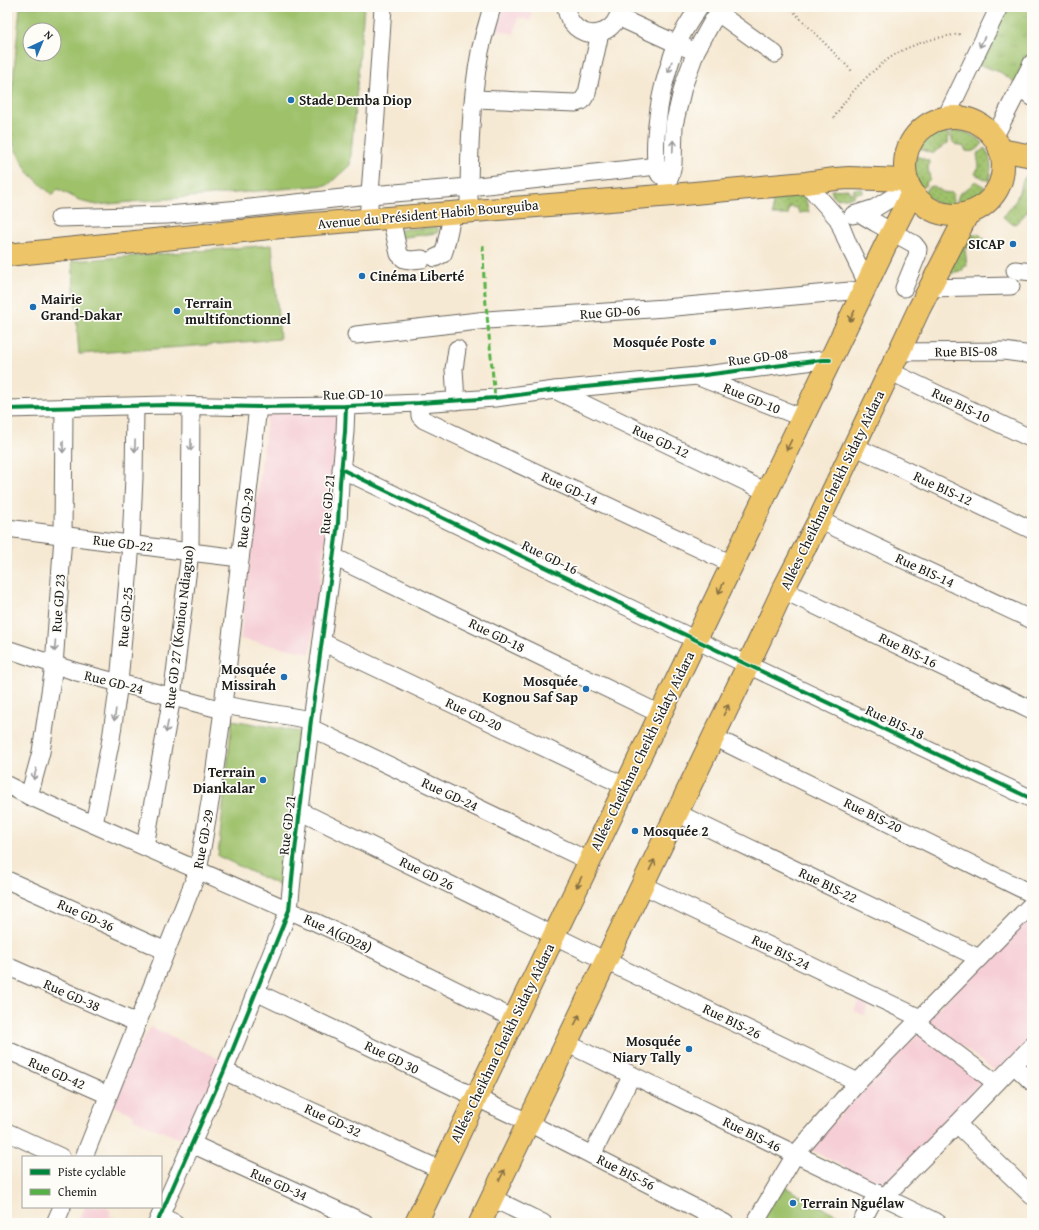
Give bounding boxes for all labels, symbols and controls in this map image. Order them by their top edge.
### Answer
north arrow [22,22,62,62]
text: N [41,26,58,44]
one-way arrow [978,36,985,48]
one-way arrow [665,60,673,72]
place label: Stade Demba Diop [299,90,412,110]
marker: Stade Demba Diop [286,95,296,105]
one-way arrow [669,140,677,153]
street label: Avenue du Président Habib Bourguiba [317,194,540,234]
place label: SICAP [968,234,1005,254]
marker: SICAP [1008,239,1018,249]
place label: Cinéma Liberté [370,266,465,286]
marker: Cinéma Liberté [357,271,367,281]
place label: Mairie Grand-Dakar [41,289,123,325]
place label: Terrain multifonctionnel [185,293,292,329]
street label: Rue GD-06 [579,300,641,324]
marker: Mairie Grand-Dakar [28,302,38,312]
marker: Terrain multifonctionnel [172,306,182,316]
one-way arrow [848,309,855,321]
place label: Mosquée Poste [613,332,705,352]
marker: Mosquée Poste [708,337,718,347]
street label: Rue BIS-08 [935,340,998,362]
street label: Rue GD-08 [727,343,789,371]
street label: Rue GD-10 [720,377,784,419]
street label: Rue BIS-10 [928,382,994,428]
street label: Rue GD-10 [323,383,384,405]
street label: Allées Cheikhna Cheikh Sidaty Aîdara [775,387,889,593]
street label: Rue GD-12 [629,419,693,463]
one-way arrow [187,438,195,451]
one-way arrow [131,439,139,452]
one-way arrow [785,439,792,451]
one-way arrow [60,440,67,453]
street label: Rue GD-14 [538,466,602,510]
street label: Rue BIS-12 [910,466,976,510]
street label: Rue GD-21 [314,473,340,535]
street label: Rue GD-29 [231,487,259,549]
street label: Rue GD-22 [92,529,154,557]
street label: Rue GD-16 [519,535,582,579]
street label: Rue GD 27 (Koniou Ndiaguo) [159,544,199,710]
street label: Rue BIS-14 [892,548,958,592]
street label: Rue GD 23 [46,573,70,633]
one-way arrow [717,582,724,594]
street label: Rue GD-25 [112,586,138,648]
street label: Rue GD-18 [466,613,529,657]
street label: Rue BIS-16 [875,627,941,673]
one-way arrow [52,639,59,652]
street label: Allées Cheikhna Cheikh Sidaty Aîdara [585,648,699,854]
place label: Mosquée Missirah [221,659,277,695]
street label: Rue GD-24 [82,665,146,699]
place label: Mosquée Kognou Saf Sap [483,671,578,707]
marker: Mosquée Missirah [279,672,289,682]
marker: Mosquée Kognou Saf Sap [581,684,591,694]
street label: Rue GD-20 [442,692,506,736]
street label: Rue BIS-18 [862,700,928,744]
one-way arrow [723,705,730,717]
one-way arrow [111,708,119,721]
one-way arrow [162,720,170,733]
place label: Terrain Diankalar [193,762,256,798]
one-way arrow [31,768,38,781]
street label: Rue GD-24 [418,772,482,816]
marker: Terrain Diankalar [258,775,268,785]
street label: Rue BIS-20 [840,792,906,838]
street label: Rue GD-21 [273,794,301,856]
street label: Rue GD-29 [187,807,219,871]
place label: Mosquée 2 [643,821,708,841]
marker: Mosquée 2 [630,826,640,836]
street label: Rue GD 26 [396,851,458,895]
one-way arrow [649,860,656,872]
street label: Rue BIS-22 [795,862,861,908]
one-way arrow [575,875,582,887]
street label: Rue GD-36 [54,894,118,937]
street label: Rue A(GD28) [301,909,375,957]
street label: Rue BIS-24 [748,929,814,975]
street label: Allées Cheikhna Cheikh Sidaty Aîdara [445,940,559,1146]
street label: Rue GD-38 [40,974,104,1017]
street label: Rue BIS-26 [699,998,765,1044]
one-way arrow [574,1015,581,1027]
place label: Mosquée Niary Tally [613,1031,682,1067]
street label: Rue GD 30 [361,1035,423,1079]
marker: Mosquée Niary Tally [684,1044,694,1054]
street label: Rue GD-42 [25,1052,89,1094]
street label: Rue GD-32 [301,1098,365,1142]
street label: Rue BIS-46 [719,1111,785,1157]
street label: Rue BIS-56 [594,1149,659,1195]
legend [22,1156,162,1208]
text: Piste cyclable [58,1163,126,1180]
street label: Rue GD-34 [247,1163,311,1206]
one-way arrow [499,1170,506,1182]
text: Chemin [58,1183,97,1200]
place label: Terrain Nguélaw [801,1193,905,1213]
marker: Terrain Nguélaw [788,1198,798,1208]

